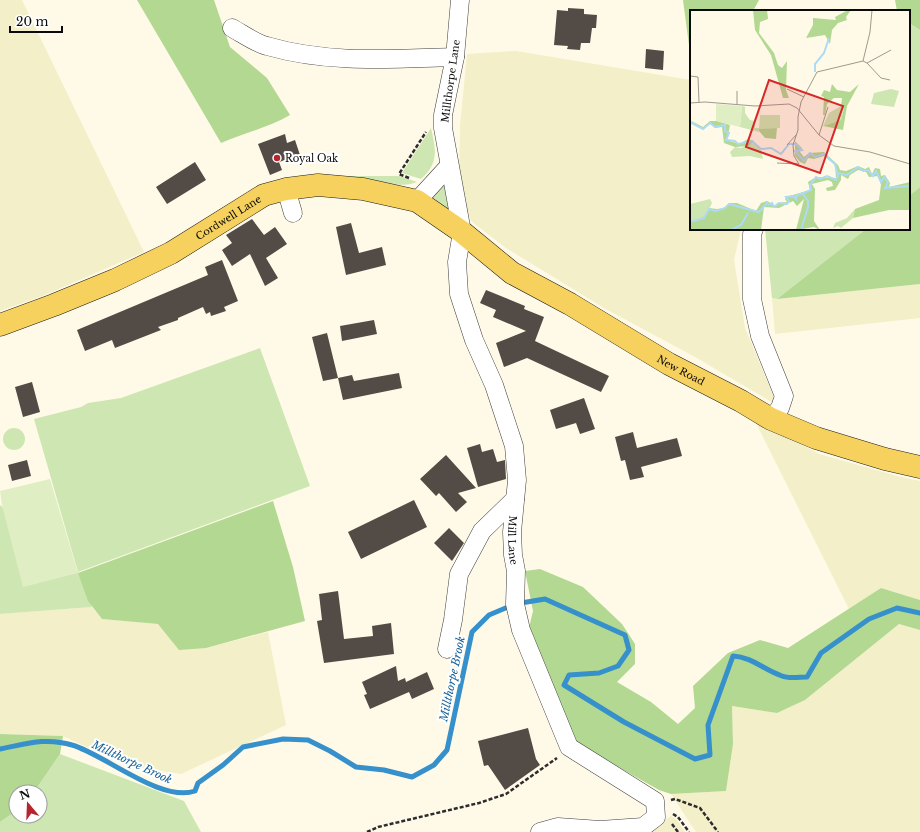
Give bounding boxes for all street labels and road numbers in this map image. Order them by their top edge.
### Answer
street label: Millthorpe Lane [438,39,463,123]
street label: Cordwell Lane [193,192,264,243]
street label: New Road [655,352,707,388]
street label: Mill Lane [505,515,521,566]

